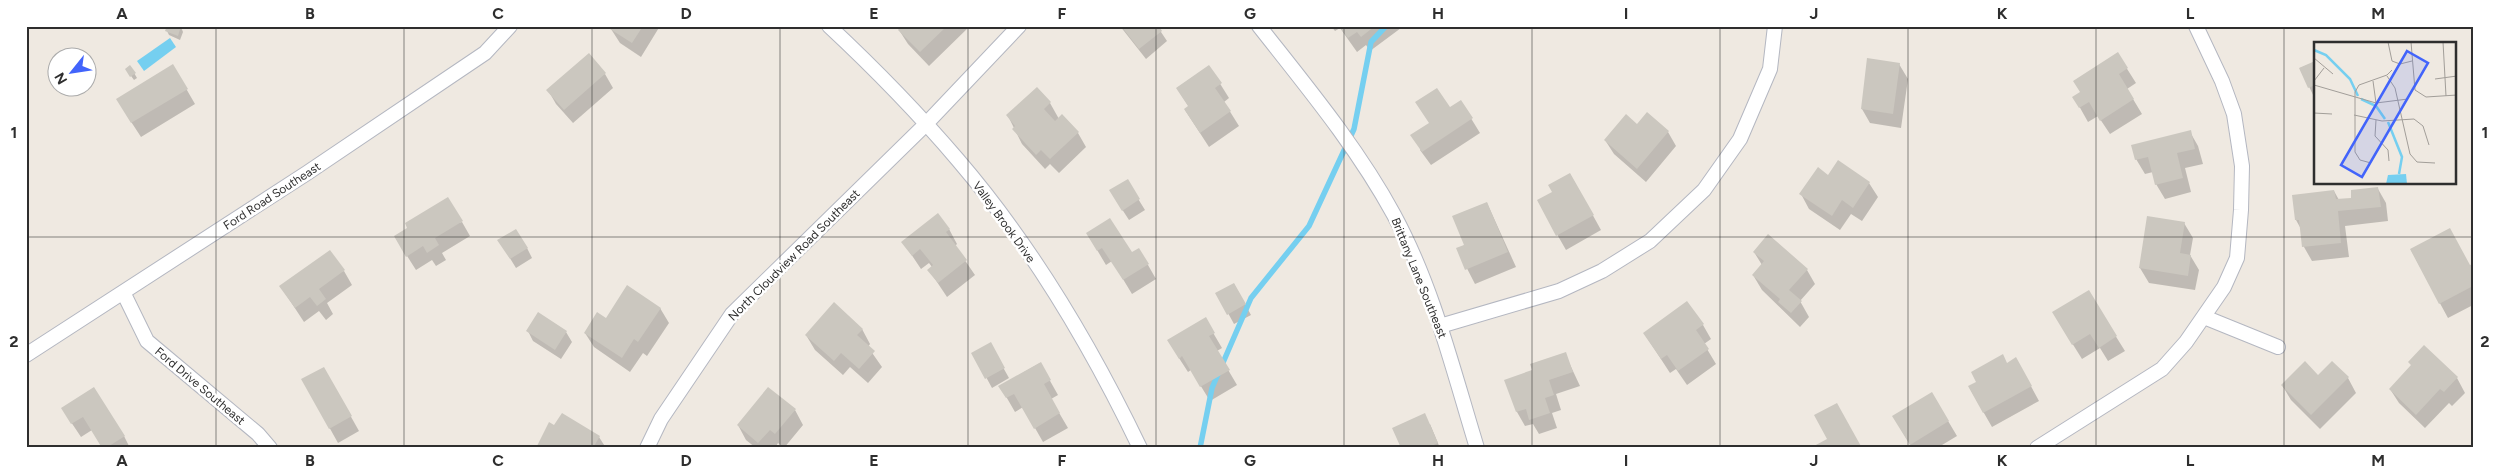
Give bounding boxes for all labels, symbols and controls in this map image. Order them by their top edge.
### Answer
text: A [116,4,128,23]
text: B [305,4,315,23]
text: C [492,4,504,23]
text: D [680,4,692,23]
text: E [869,4,879,23]
text: F [1058,4,1067,23]
text: G [1244,4,1256,23]
text: H [1432,4,1444,23]
text: I [1624,4,1628,23]
text: J [1810,4,1818,23]
text: K [1997,4,2008,23]
text: L [2186,4,2195,23]
text: M [2371,4,2385,23]
inset map [2314,42,2456,185]
north arrow [48,48,98,98]
text: N [51,69,71,87]
text: 1 [11,123,17,142]
text: 1 [2482,123,2488,142]
street label: Ford Road Southeast [221,159,324,233]
street label: Valley Brook Drive [970,179,1038,266]
street label: North Cloudview Road Southeast [725,186,863,324]
street label: Brittany Lane Southeast [1388,216,1450,341]
text: 2 [9,332,19,351]
text: 2 [2480,332,2490,351]
street label: Ford Drive Southeast [152,344,248,428]
text: A [116,451,128,470]
text: B [305,451,315,470]
text: C [492,451,504,470]
text: D [680,451,692,470]
text: E [869,451,879,470]
text: F [1058,451,1067,470]
text: G [1244,451,1256,470]
text: H [1432,451,1444,470]
text: I [1624,451,1628,470]
text: J [1810,451,1818,470]
text: K [1997,451,2008,470]
text: L [2186,451,2195,470]
text: M [2371,451,2385,470]

